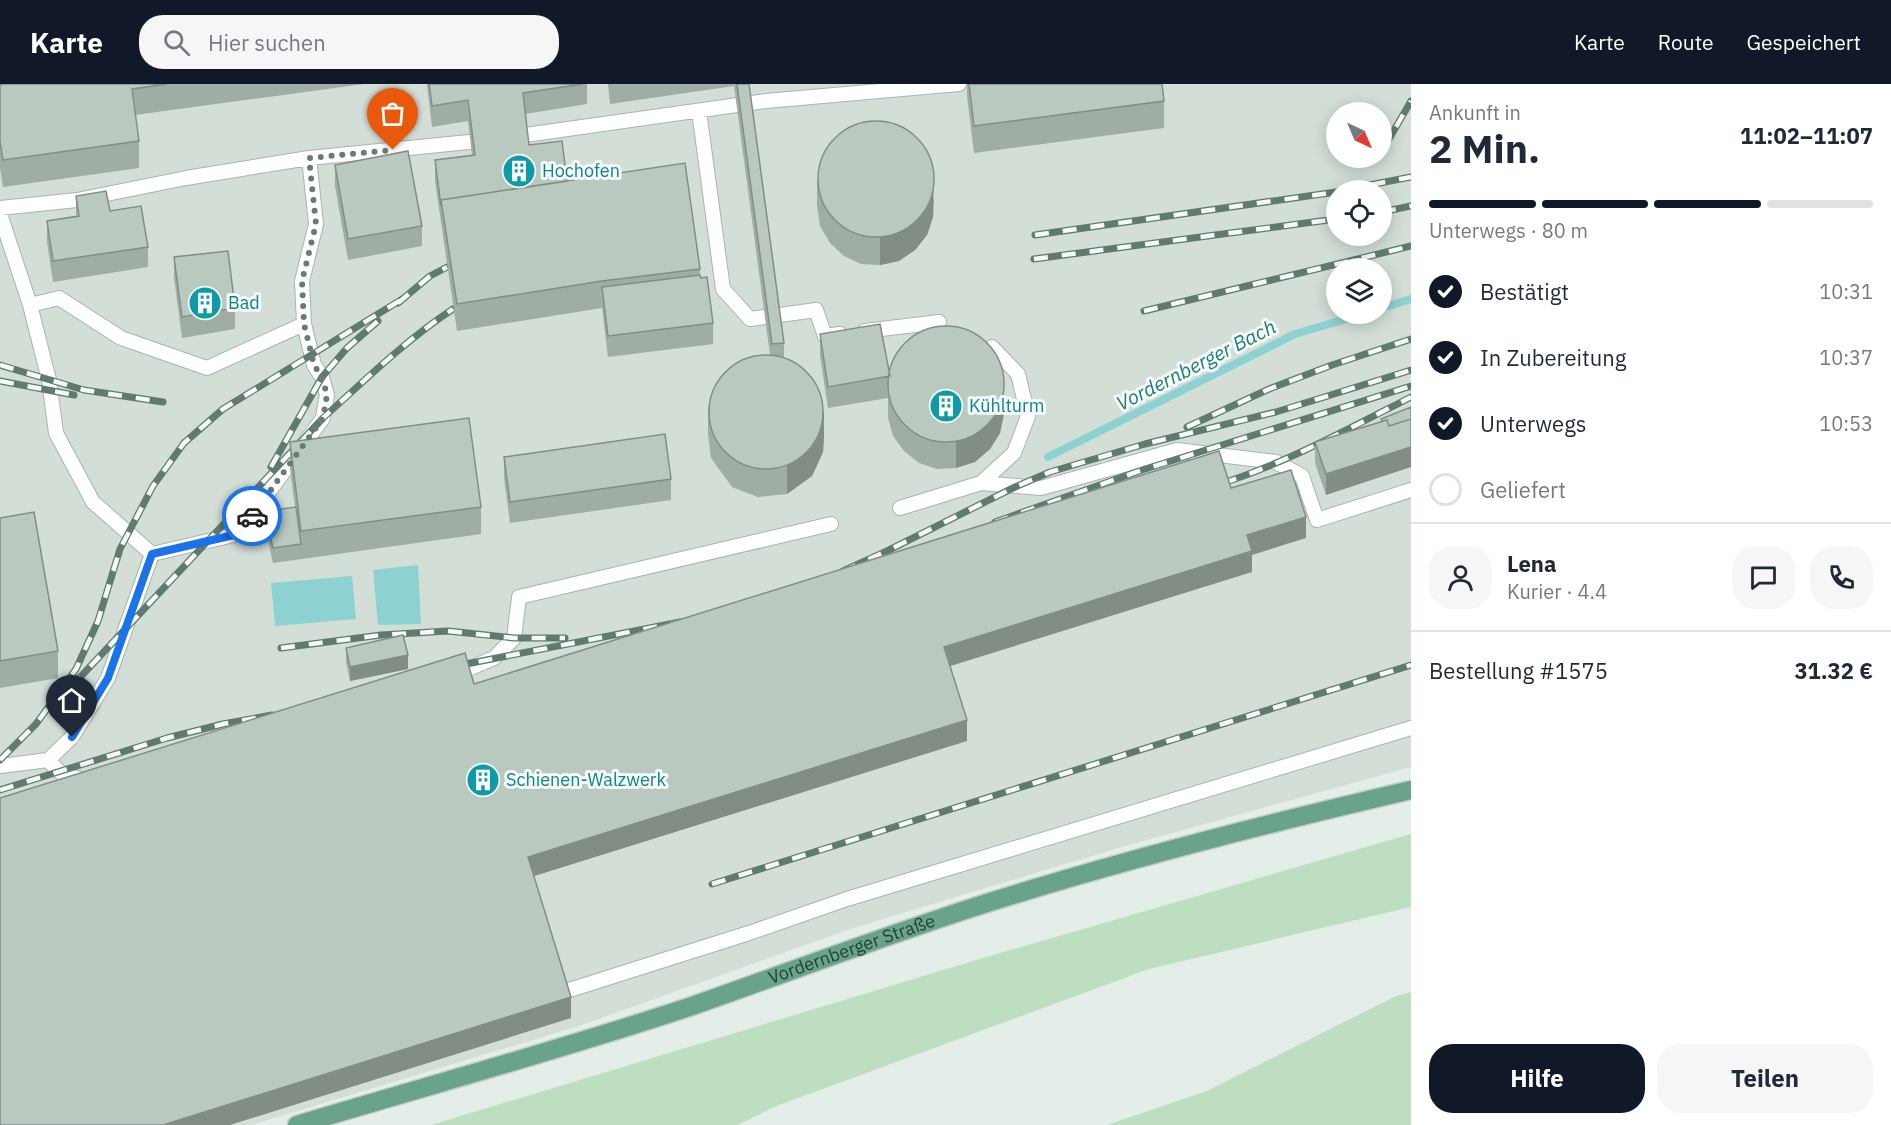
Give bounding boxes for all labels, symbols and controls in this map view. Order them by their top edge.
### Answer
search box [139,15,559,69]
text: Karte [30,24,103,61]
icon: search [160,26,193,59]
text: Hier suchen [208,28,326,57]
text: Karte [1574,28,1625,56]
text: Route [1658,28,1714,56]
text: Gespeichert [1747,28,1861,56]
pin [367,88,418,150]
icon: bag [376,97,409,130]
text: Ankunft in [1429,99,1521,126]
north arrow [1326,102,1392,168]
map controls [1326,102,1392,324]
text: 11:02–11:07 [1740,121,1873,150]
text: 2 Min. [1429,123,1540,174]
building icon: Hochofen [501,153,537,189]
place label: Hochofen [542,159,620,182]
button: locate [1326,180,1392,246]
text: Unterwegs · 80 m [1429,217,1588,244]
button: layers [1326,258,1392,324]
icon: check [1429,275,1462,308]
text: Bestätigt [1480,277,1569,306]
text: 10:31 [1819,278,1873,305]
building icon: Bad [187,285,223,321]
place label: Bad [228,291,260,314]
water label: Vordernberger Bach [1111,313,1280,416]
icon: check [1429,341,1462,374]
text: In Zubereitung [1480,343,1626,372]
text: 10:37 [1819,344,1873,371]
building icon: Kühlturm [928,388,964,424]
place label: Kühlturm [969,394,1044,417]
icon: check [1429,407,1462,440]
text: Unterwegs [1480,409,1587,438]
text: 10:53 [1819,410,1873,437]
text: Geliefert [1480,475,1566,504]
courier [222,486,282,546]
icon: car [236,500,269,533]
button: person [1429,546,1492,609]
button: chat [1732,546,1795,609]
button: phone [1810,546,1873,609]
text: Lena [1507,549,1556,578]
text: Kurier · 4.4 [1507,578,1607,605]
text: Bestellung #1575 [1429,656,1608,685]
text: 31.32 € [1794,656,1873,685]
pin [46,675,97,737]
icon: home [55,684,88,717]
building icon: Schienen-Walzwerk [465,762,501,798]
place label: Schienen-Walzwerk [506,768,666,791]
street label: Vordernberger Straße [765,909,938,989]
button: Hilfe [1429,1044,1645,1113]
button: Teilen [1657,1044,1873,1113]

